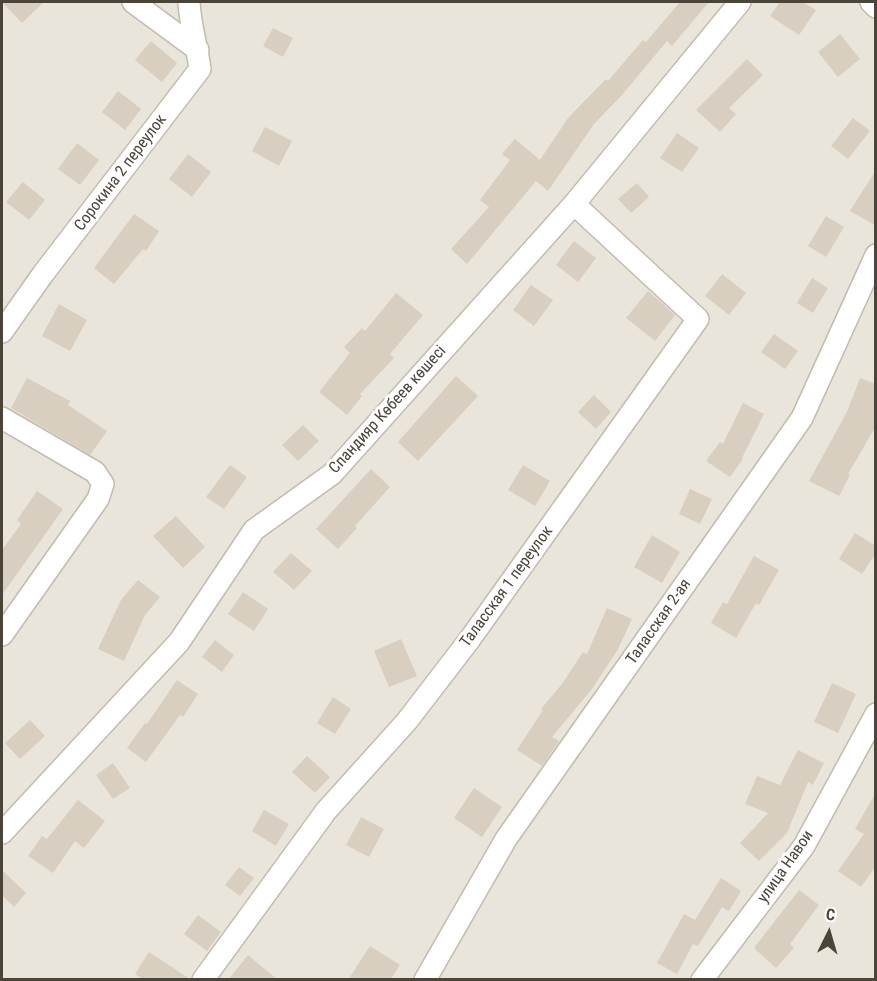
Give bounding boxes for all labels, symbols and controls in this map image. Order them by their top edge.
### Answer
street label: Сорокина 2 переулок [71,111,171,235]
street label: Спандияр Көбеев көшесі [325,342,451,478]
street label: Таласская 1 переулок [457,523,557,651]
street label: Таласская 2-ая [623,576,695,668]
street label: улица Навои [754,827,818,907]
north arrow [799,903,859,963]
text: С [825,905,836,924]

